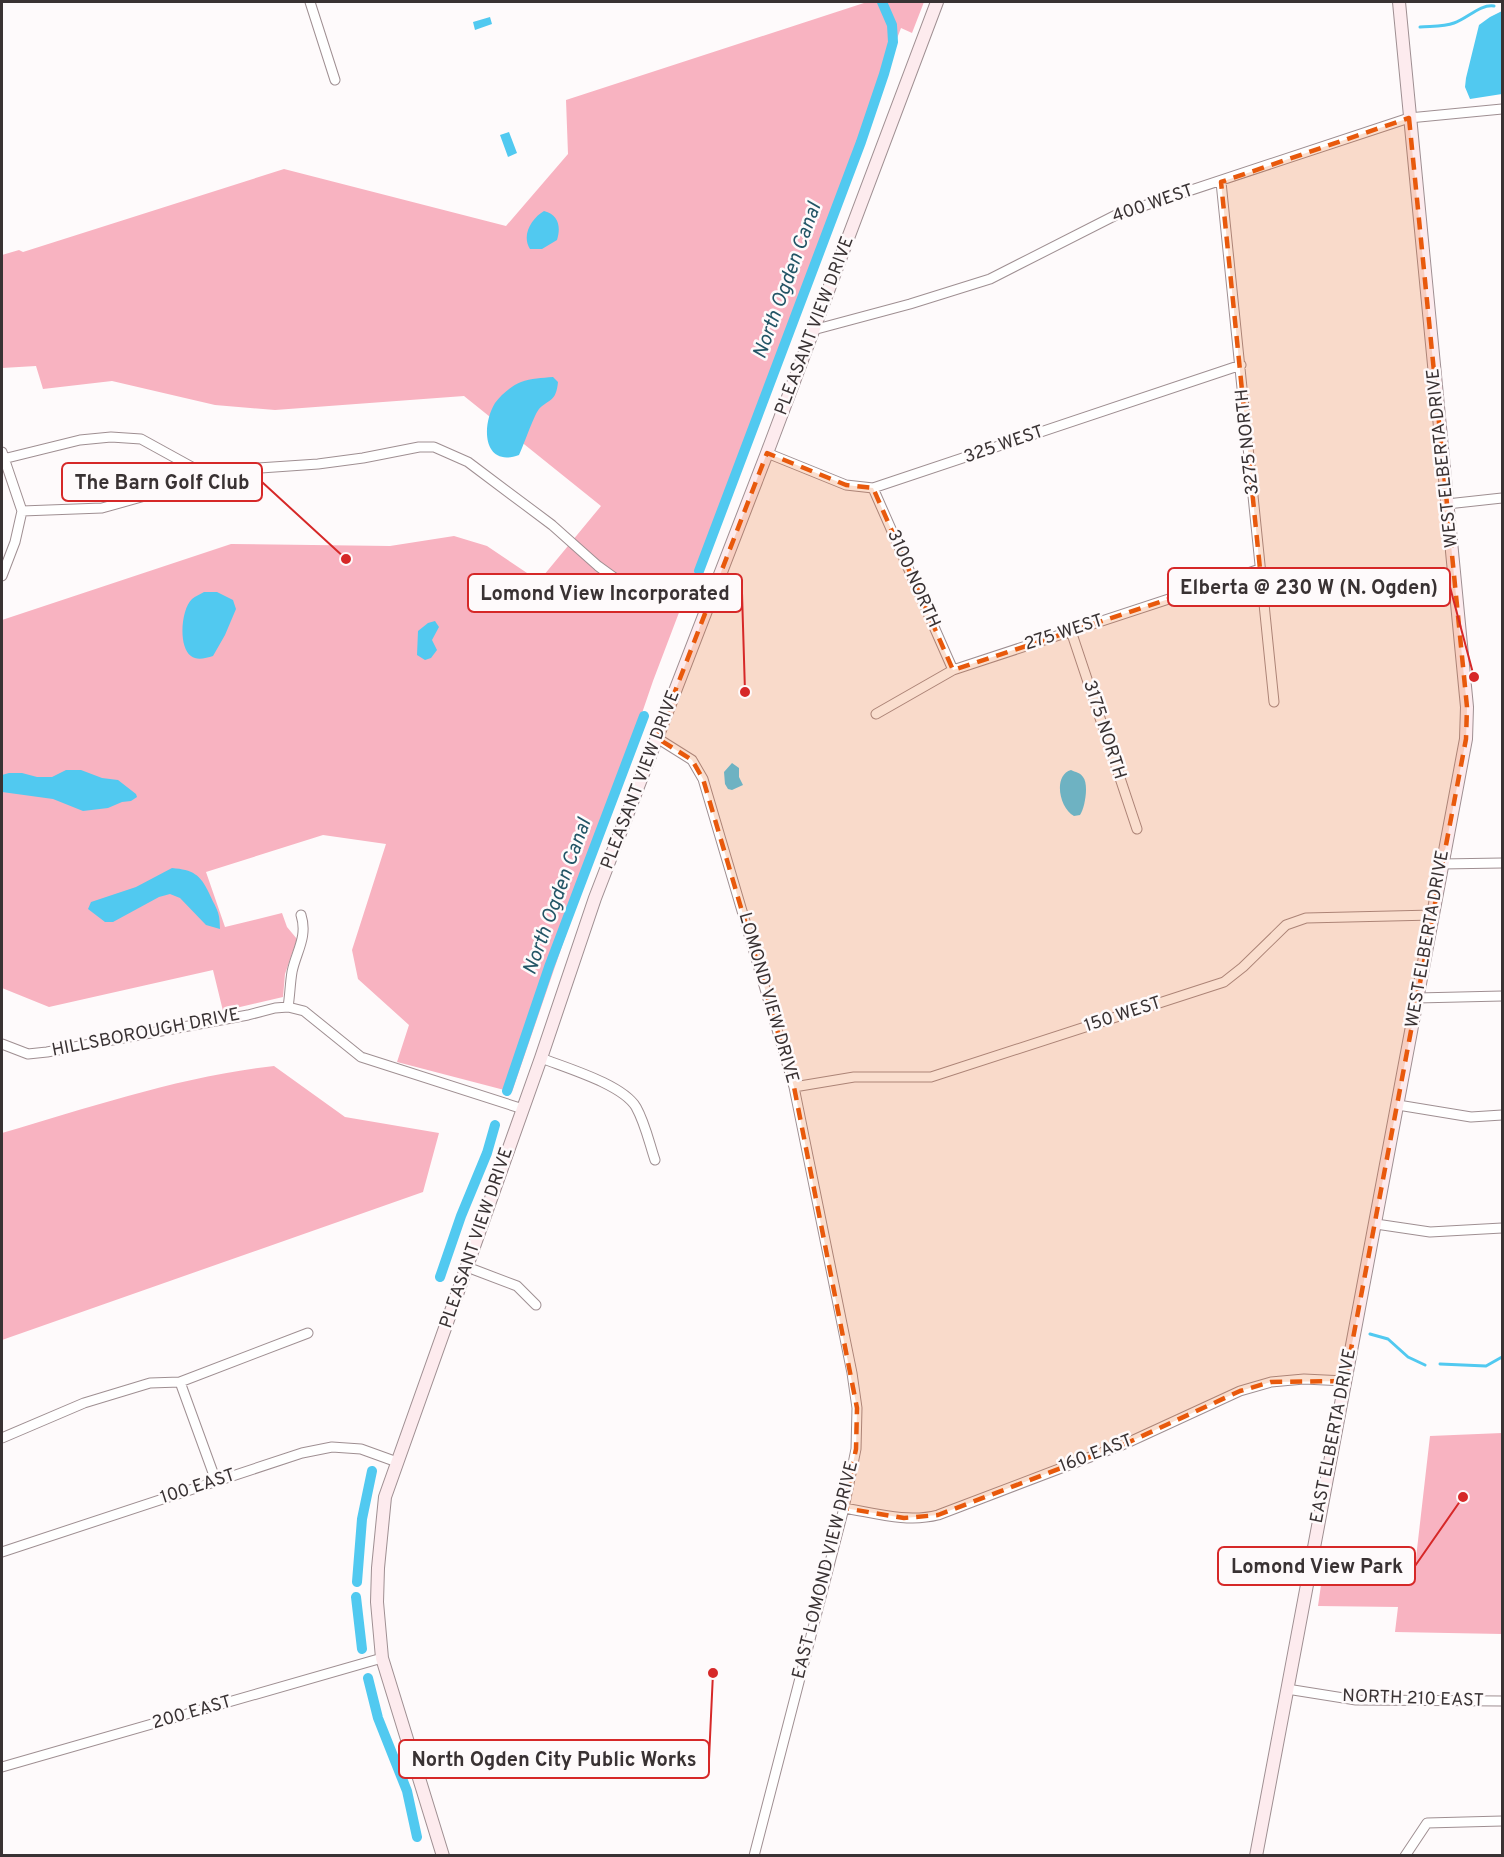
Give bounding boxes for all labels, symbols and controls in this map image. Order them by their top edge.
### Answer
street label: 400 WEST [1109,179,1197,229]
water label: North Ogden Canal [748,199,829,363]
street label: PLEASANT VIEW DRIVE [770,233,860,419]
street label: WEST ELBERTA DRIVE [1422,367,1464,549]
street label: 3275 NORTH [1231,388,1265,496]
street label: 325 WEST [961,421,1047,469]
callout: The Barn Golf Club [62,463,262,501]
text: The Barn Golf Club [74,471,250,497]
street label: 3100 NORTH [881,526,945,632]
callout: Elberta @ 230 W (N. Ogden) [1168,568,1450,606]
callout: Lomond View Incorporated [468,574,742,612]
text: Elberta @ 230 W (N. Ogden) [1180,576,1438,602]
text: Lomond View Incorporated [480,582,730,608]
street label: 275 WEST [1022,609,1106,657]
street label: 3175 NORTH [1077,678,1131,782]
street label: PLEASANT VIEW DRIVE [596,687,686,873]
water label: North Ogden Canal [518,815,599,979]
street label: WEST ELBERTA DRIVE [1401,848,1455,1030]
street label: LOMOND VIEW DRIVE [733,910,803,1086]
street label: 150 WEST [1082,992,1164,1038]
street label: HILLSBOROUGH DRIVE [50,1003,242,1063]
street label: PLEASANT VIEW DRIVE [435,1144,519,1332]
street label: EAST ELBERTA DRIVE [1306,1347,1362,1525]
street label: 160 EAST [1056,1429,1136,1479]
street label: EAST LOMOND VIEW DRIVE [788,1459,864,1681]
street label: 100 EAST [158,1464,238,1510]
callout: Lomond View Park [1218,1547,1415,1585]
text: Lomond View Park [1231,1555,1403,1581]
street label: NORTH 210 EAST [1342,1685,1484,1713]
street label: 200 EAST [149,1691,235,1735]
callout: North Ogden City Public Works [399,1740,709,1778]
text: North Ogden City Public Works [411,1748,697,1774]

